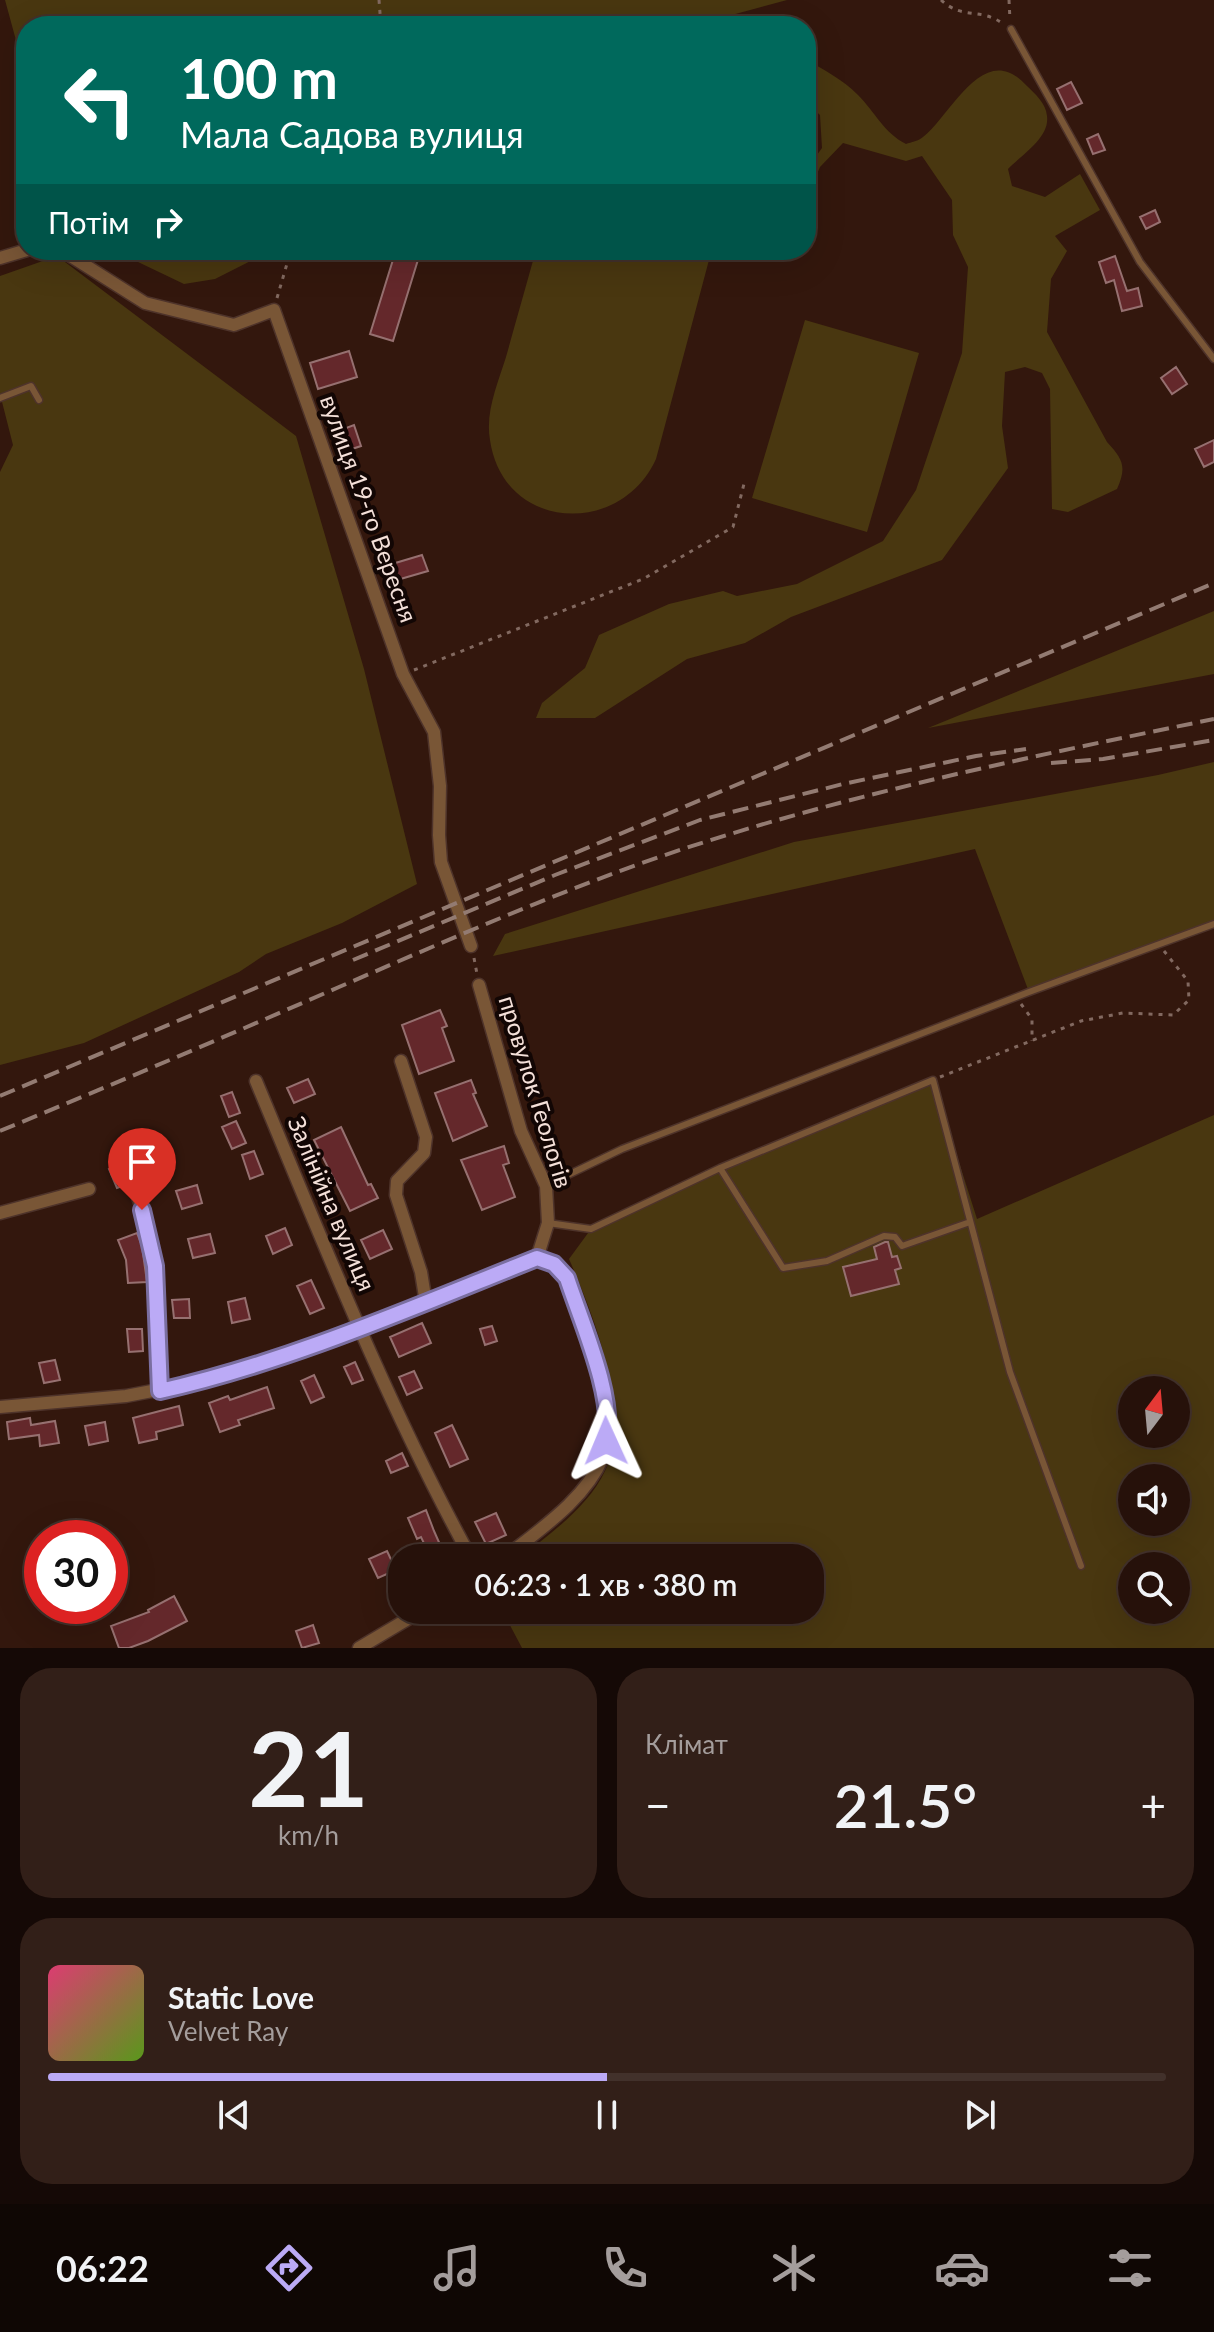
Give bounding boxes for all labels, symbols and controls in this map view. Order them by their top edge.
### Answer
text: 100 m [180,44,338,111]
icon: left [48,48,152,152]
text: Мала Садова вулиця [180,112,524,156]
icon: right [146,200,190,244]
text: Потім [48,204,130,240]
street label: вулиця 19-го Вересня [315,391,424,626]
street label: провулок Геологів [493,992,579,1191]
street label: Залінійна вулиця [282,1112,382,1295]
pin [108,1128,176,1210]
icon: arrive [120,1140,164,1184]
north arrow [1118,1376,1190,1448]
map controls [1118,1376,1190,1624]
position arrow [564,1399,648,1483]
button: sound [1118,1464,1190,1536]
speed limit sign: 30 [24,1520,128,1624]
button: search [1118,1552,1190,1624]
text: 06:23 · 1 хв · 380 m [475,1566,737,1602]
text: 21 [248,1704,369,1829]
text: Клімат [645,1728,728,1760]
text: 21.5° [834,1769,977,1841]
text: − [645,1779,671,1831]
text: + [1140,1779,1166,1831]
text: km/h [278,1819,339,1851]
text: Static Love [168,1979,314,2015]
text: Velvet Ray [168,2015,288,2047]
icon: previous [212,2093,256,2137]
icon: pause [585,2093,629,2137]
icon: next [958,2093,1002,2137]
icon: directions [261,2240,317,2296]
icon: music [429,2240,485,2296]
icon: phone [597,2240,653,2296]
icon: climate [766,2240,822,2296]
icon: car [934,2240,990,2296]
icon: filters [1102,2240,1158,2296]
text: 06:22 [56,2246,149,2290]

